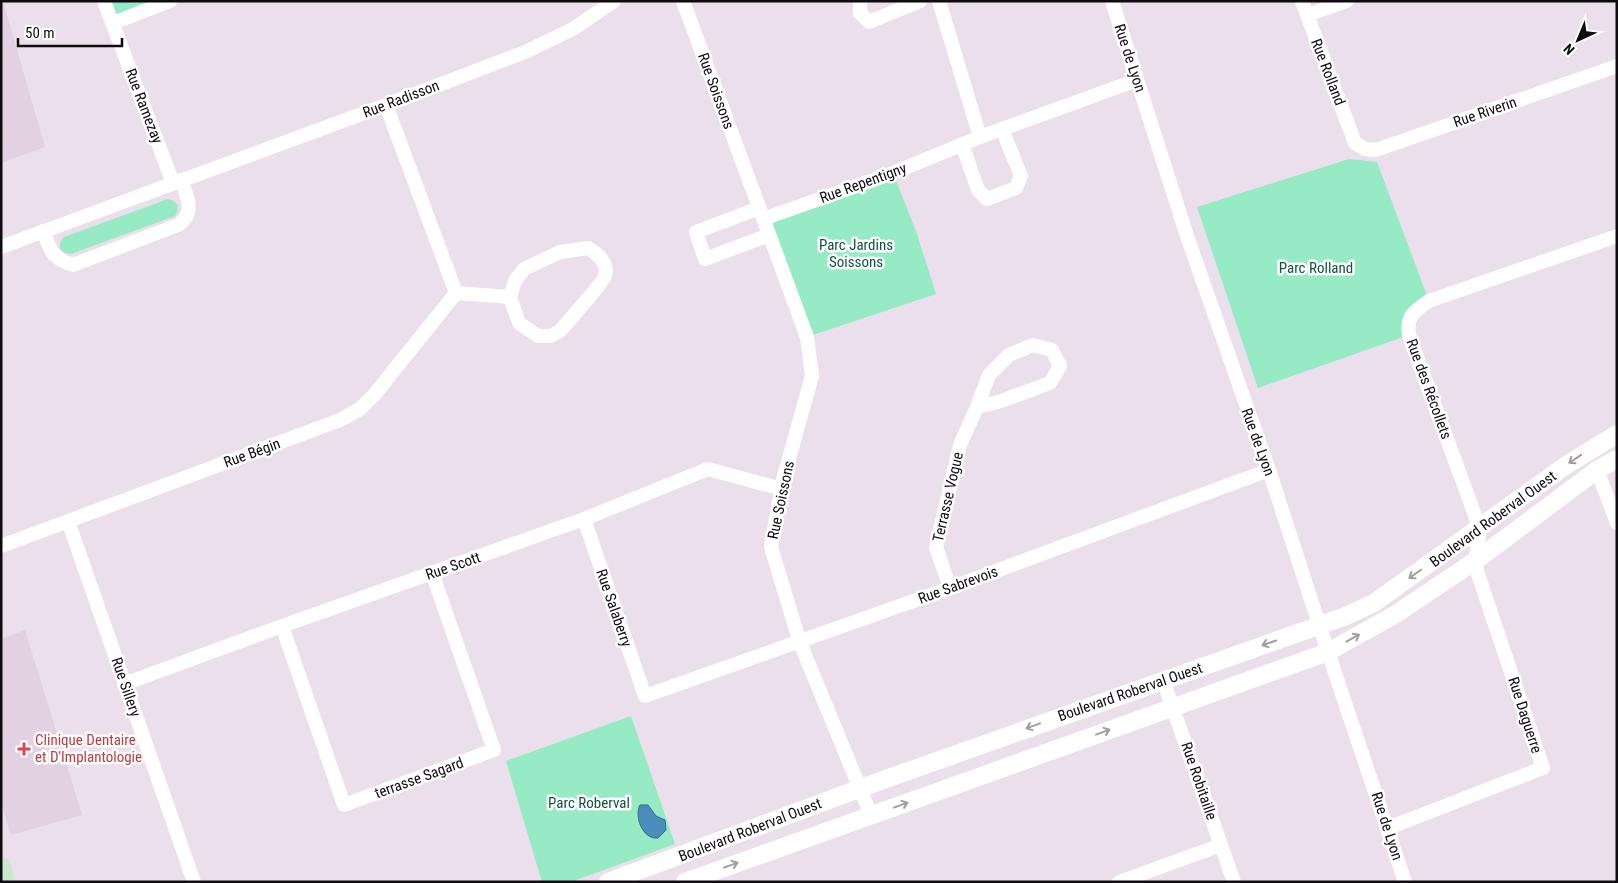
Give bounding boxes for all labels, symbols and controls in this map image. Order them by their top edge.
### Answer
scale bar [18,15,121,47]
north arrow [1553,15,1603,65]
street label: Rue de Lyon [1111,22,1149,94]
text: 50 m [25,24,55,42]
street label: Rue Rolland [1307,36,1349,108]
text: N [1560,41,1578,58]
street label: Rue Soissons [694,50,738,132]
street label: Rue Ramezay [121,66,167,146]
street label: Rue Radisson [360,76,442,122]
street label: Rue Riverin [1451,93,1519,131]
street label: Rue Repentigny [817,159,909,207]
park label: Parc Jardins Soissons [819,236,893,271]
park label: Parc Rolland [1279,259,1353,277]
street label: Rue des Récollets [1403,337,1455,442]
street label: Rue de Lyon [1237,406,1279,478]
street label: Rue Bégin [221,434,283,472]
street label: Terrasse Vogue [929,450,967,544]
one-way arrow [1569,454,1583,464]
street label: Rue Soissons [764,459,798,541]
street label: Boulevard Roberval Ouest [1426,467,1560,571]
street label: Rue Scott [423,548,483,584]
street label: Rue Sabrevois [916,562,1000,608]
street label: Rue Salaberry [592,567,636,649]
one-way arrow [1408,569,1422,579]
one-way arrow [1345,632,1359,642]
one-way arrow [1261,639,1277,649]
street label: Rue Sillery [107,655,145,719]
street label: Boulevard Roberval Ouest [1055,659,1205,725]
street label: Rue Daguerre [1504,675,1546,755]
one-way arrow [1026,722,1041,731]
one-way arrow [1095,727,1110,736]
place label: Clinique Dentaire et D'Implantologie [35,731,142,766]
street label: Rue Robitaille [1177,740,1221,822]
marker: Clinique Dentaire et D'Implantologie [17,742,31,756]
street label: terrasse Sagard [372,754,466,802]
street label: Rue de Lyon [1368,790,1406,862]
park label: Parc Roberval [548,794,630,812]
street label: Boulevard Roberval Ouest [676,794,824,866]
one-way arrow [892,800,908,809]
one-way arrow [723,860,738,869]

